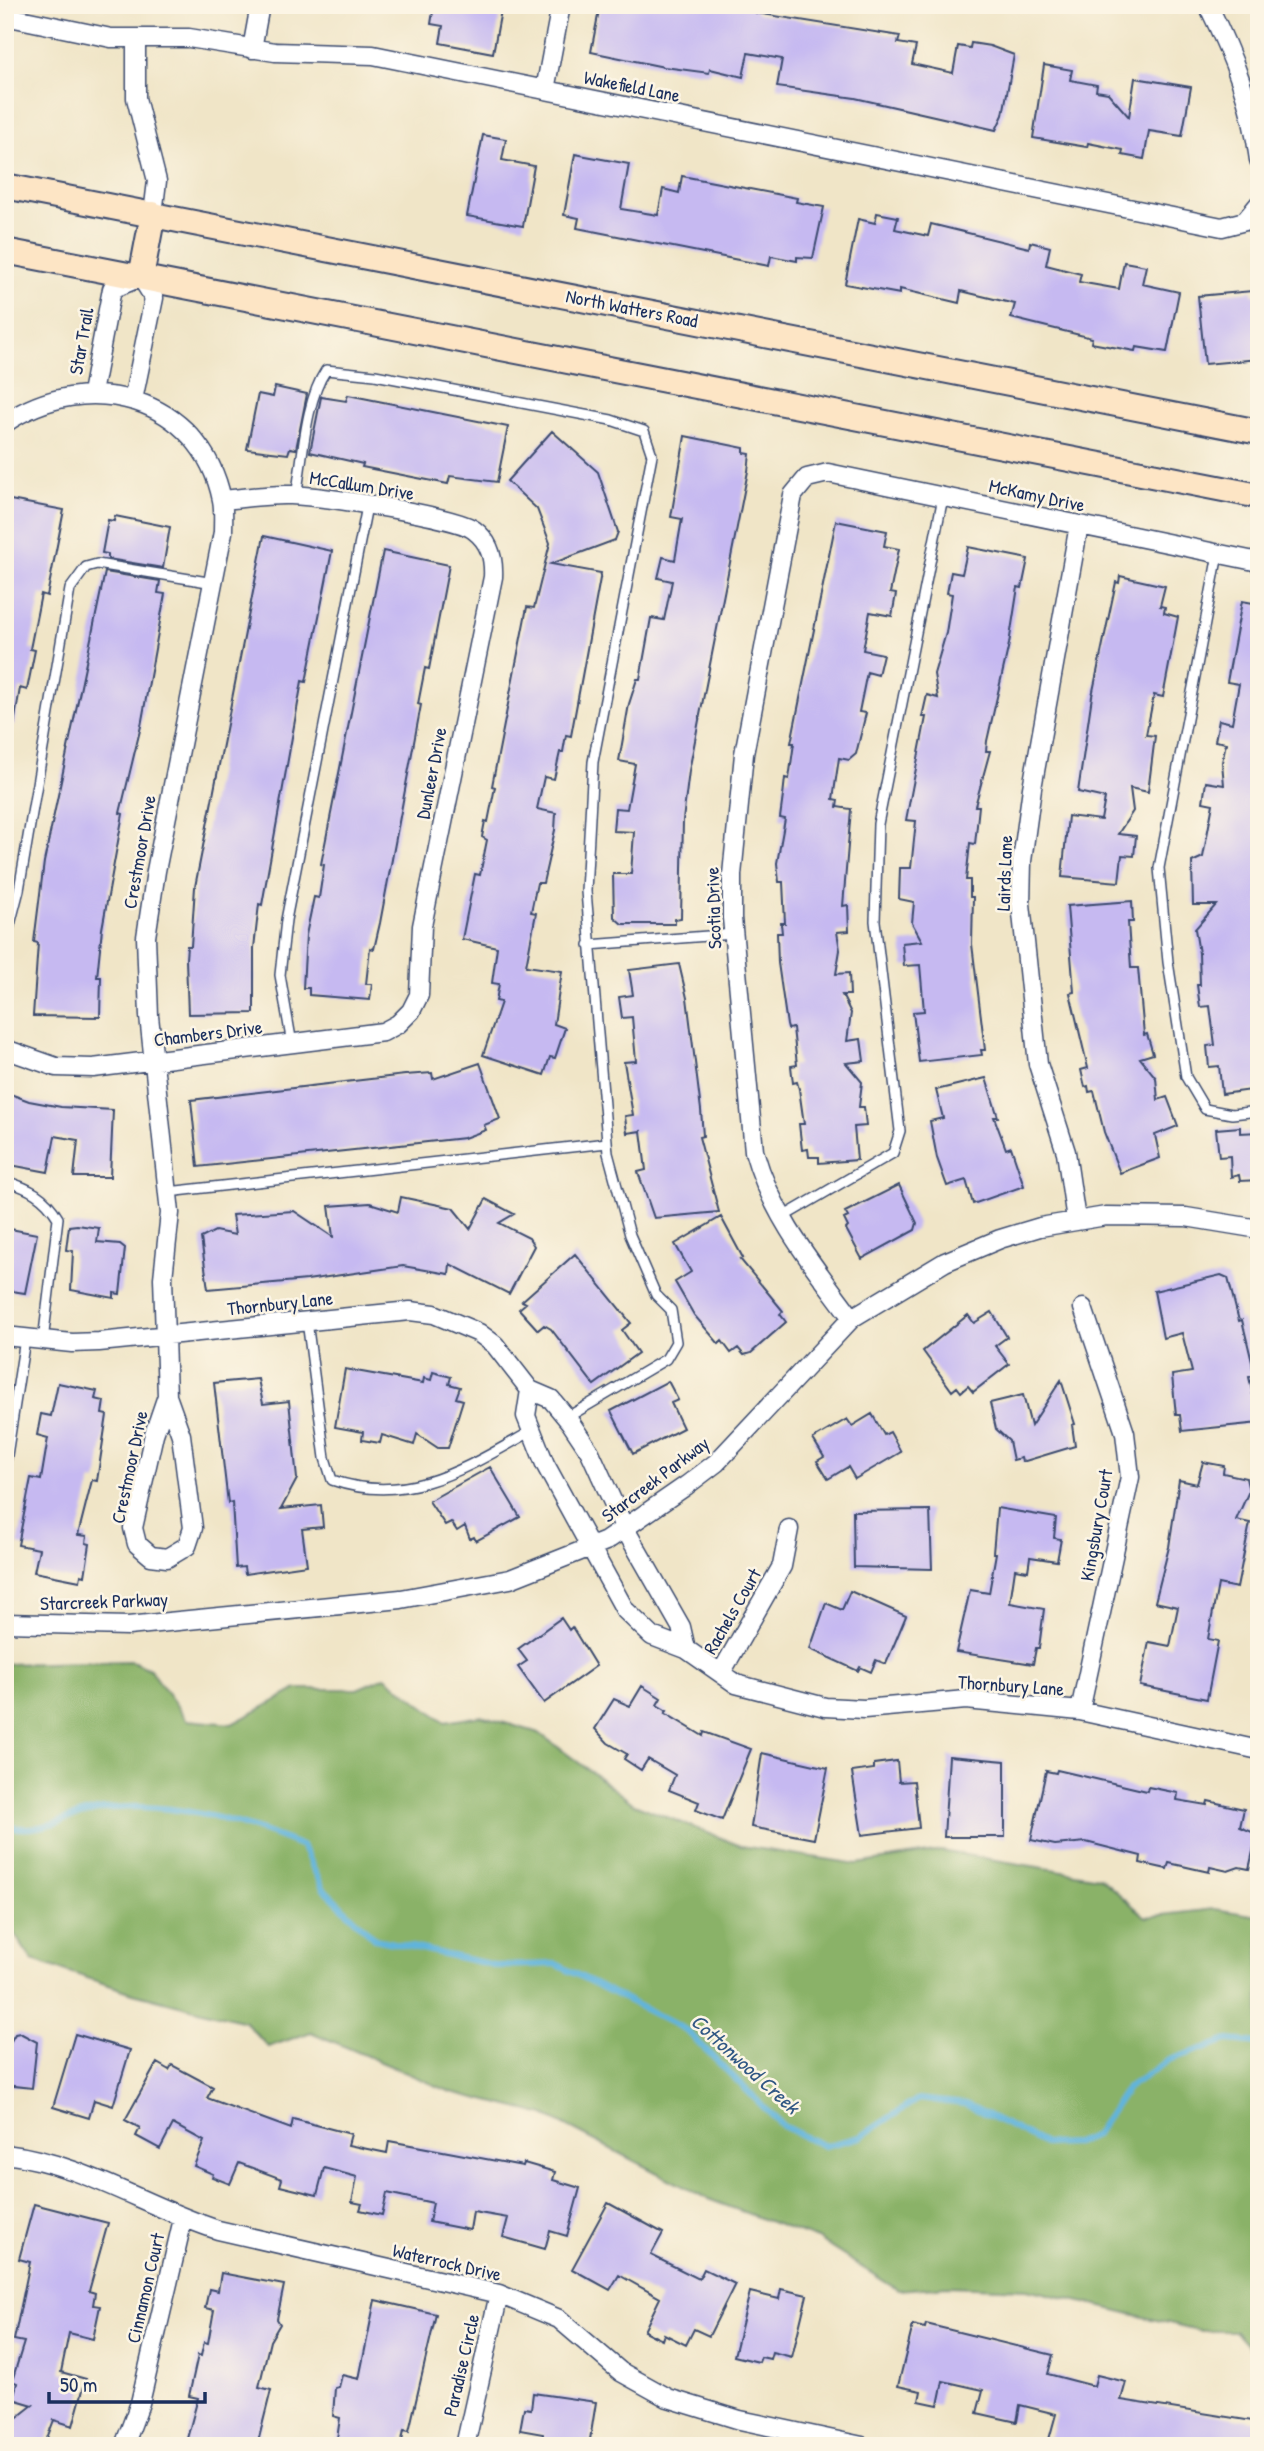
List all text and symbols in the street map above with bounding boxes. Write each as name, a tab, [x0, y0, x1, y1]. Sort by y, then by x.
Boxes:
street label: Wakefield Lane	[582, 64, 683, 108]
street label: North Watters Road	[564, 282, 701, 334]
street label: Star Trail	[62, 305, 100, 376]
street label: McCallum Drive	[308, 464, 417, 506]
street label: McKamy Drive	[987, 472, 1088, 518]
street label: Dunleer Drive	[409, 725, 453, 821]
street label: Crestmoor Drive	[116, 793, 162, 911]
street label: Lairds Lane	[990, 834, 1018, 911]
street label: Scotia Drive	[699, 866, 727, 949]
street label: Chambers Drive	[152, 1013, 264, 1053]
street label: Thornbury Lane	[226, 1284, 335, 1321]
street label: Crestmoor Drive	[104, 1408, 154, 1526]
street label: Starcreek Parkway	[596, 1430, 714, 1528]
street label: Kingsbury Court	[1073, 1467, 1119, 1583]
street label: Rachels Court	[697, 1563, 767, 1659]
street label: Starcreek Parkway	[40, 1586, 168, 1616]
street label: Thornbury Lane	[957, 1668, 1065, 1702]
water label: Cottonwood Creek	[685, 2007, 808, 2122]
street label: Cinnamon Court	[120, 2230, 170, 2346]
street label: Waterrock Drive	[390, 2237, 504, 2287]
street label: Paradise Circle	[437, 2311, 485, 2419]
scale bar	[49, 2360, 205, 2404]
text: 50 m	[60, 2370, 97, 2399]

